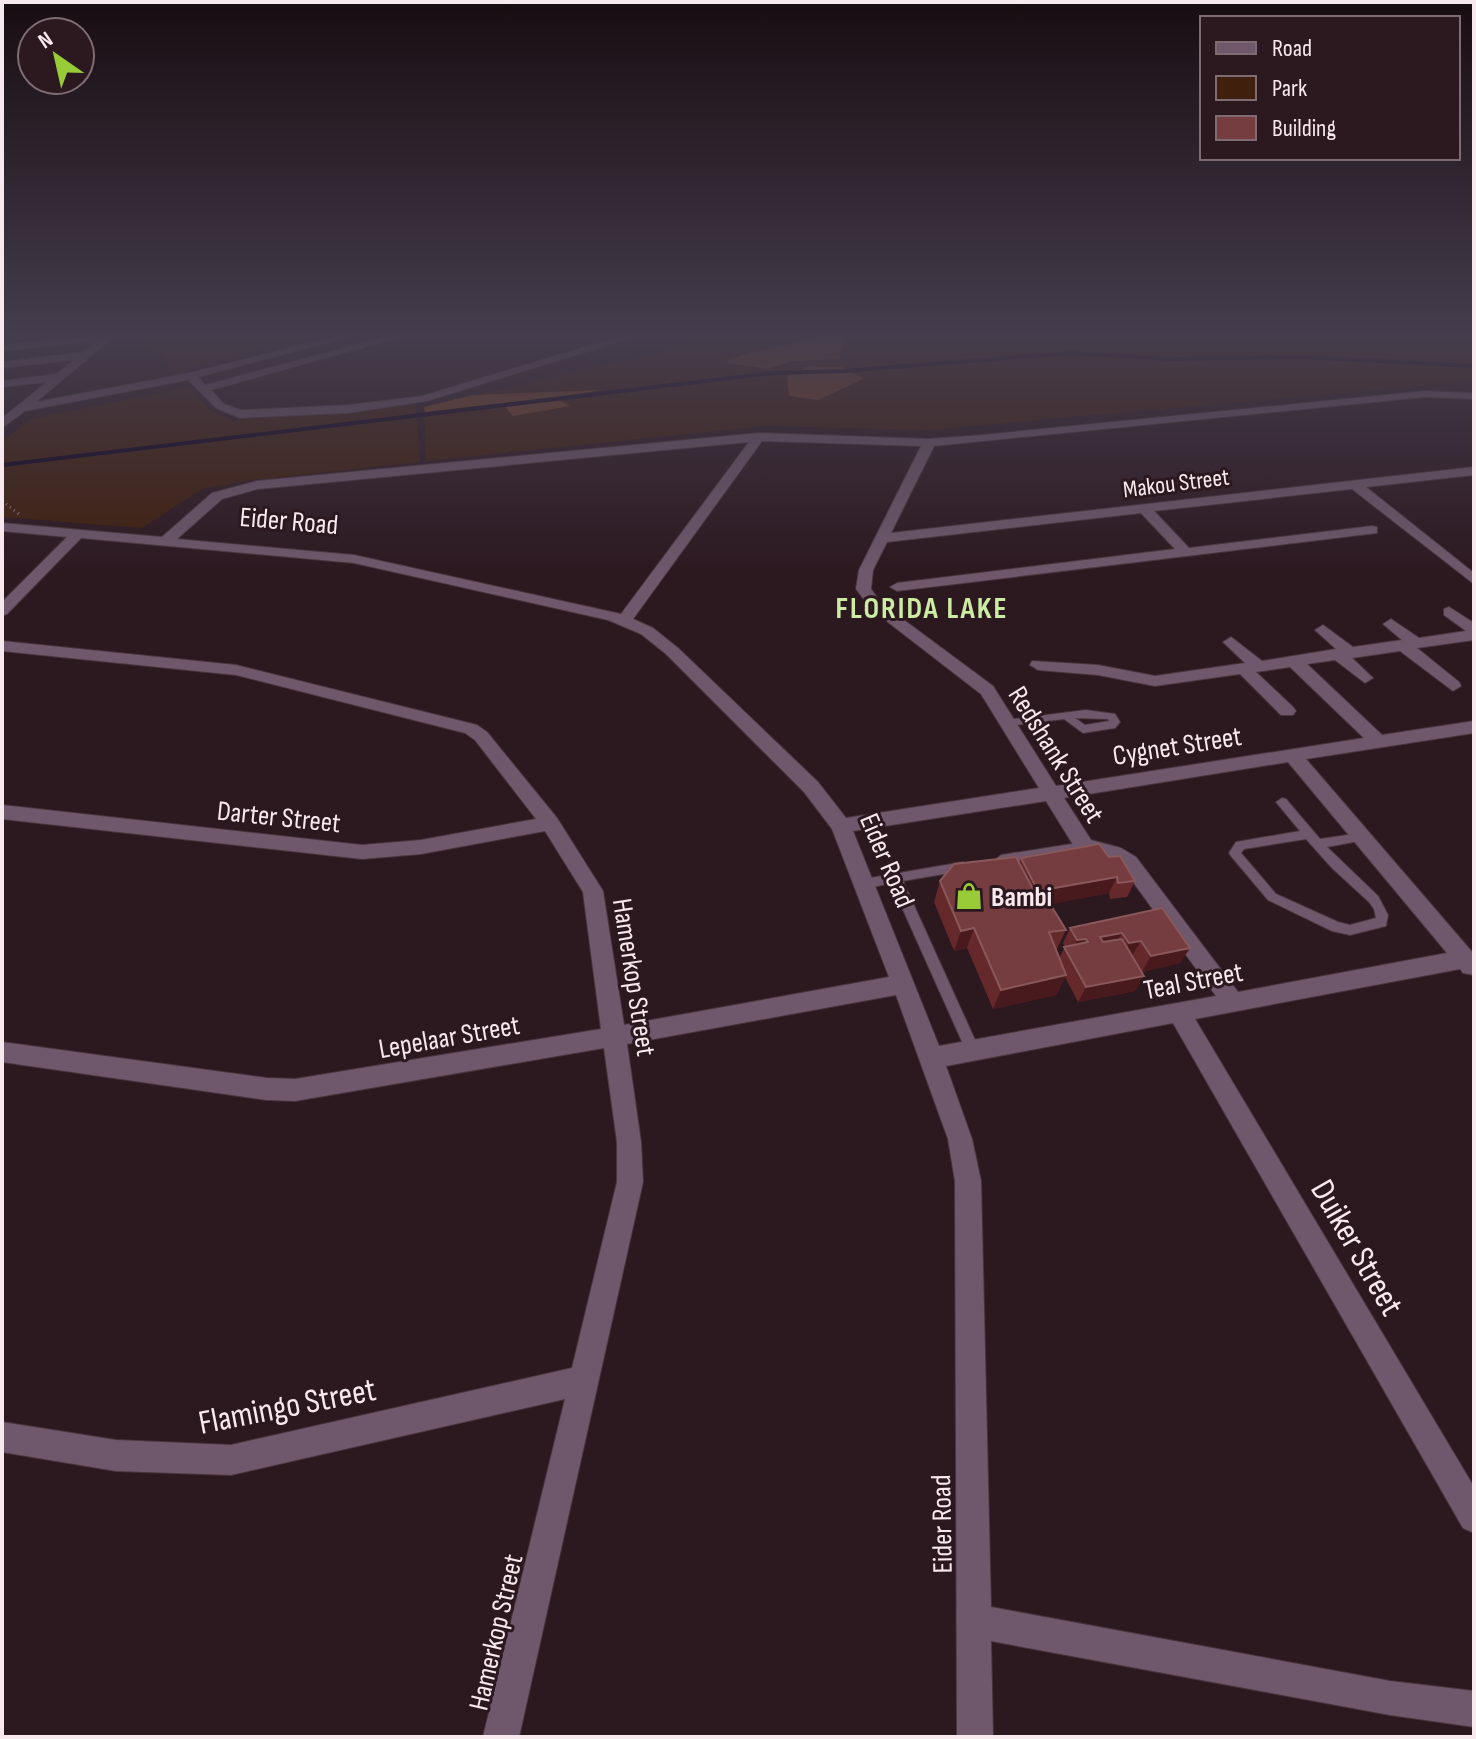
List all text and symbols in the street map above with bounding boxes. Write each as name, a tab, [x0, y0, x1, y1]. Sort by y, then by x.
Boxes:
north arrow	[16, 16, 96, 96]
legend	[1200, 16, 1460, 160]
text: N	[33, 26, 58, 55]
text: Road	[1272, 34, 1312, 63]
text: Park	[1272, 74, 1307, 103]
text: Building	[1272, 114, 1336, 143]
street label: Makou Street	[1121, 463, 1231, 504]
street label: Eider Road	[238, 501, 340, 542]
district label: FLORIDA LAKE	[835, 591, 1009, 627]
street label: Redshank Street	[1001, 681, 1111, 829]
street label: Cygnet Street	[1110, 720, 1244, 773]
street label: Darter Street	[216, 795, 342, 840]
street label: Eider Road	[852, 809, 921, 913]
shop icon: Bambi	[954, 881, 984, 911]
place label: Bambi	[991, 881, 1052, 914]
street label: Hamerkop Street	[605, 896, 662, 1058]
street label: Teal Street	[1141, 956, 1246, 1007]
street label: Lepelaar Street	[376, 1009, 522, 1066]
street label: Duiker Street	[1301, 1172, 1412, 1323]
street label: Flamingo Street	[195, 1369, 379, 1444]
street label: Eider Road	[925, 1474, 960, 1574]
street label: Hamerkop Street	[462, 1551, 530, 1714]

